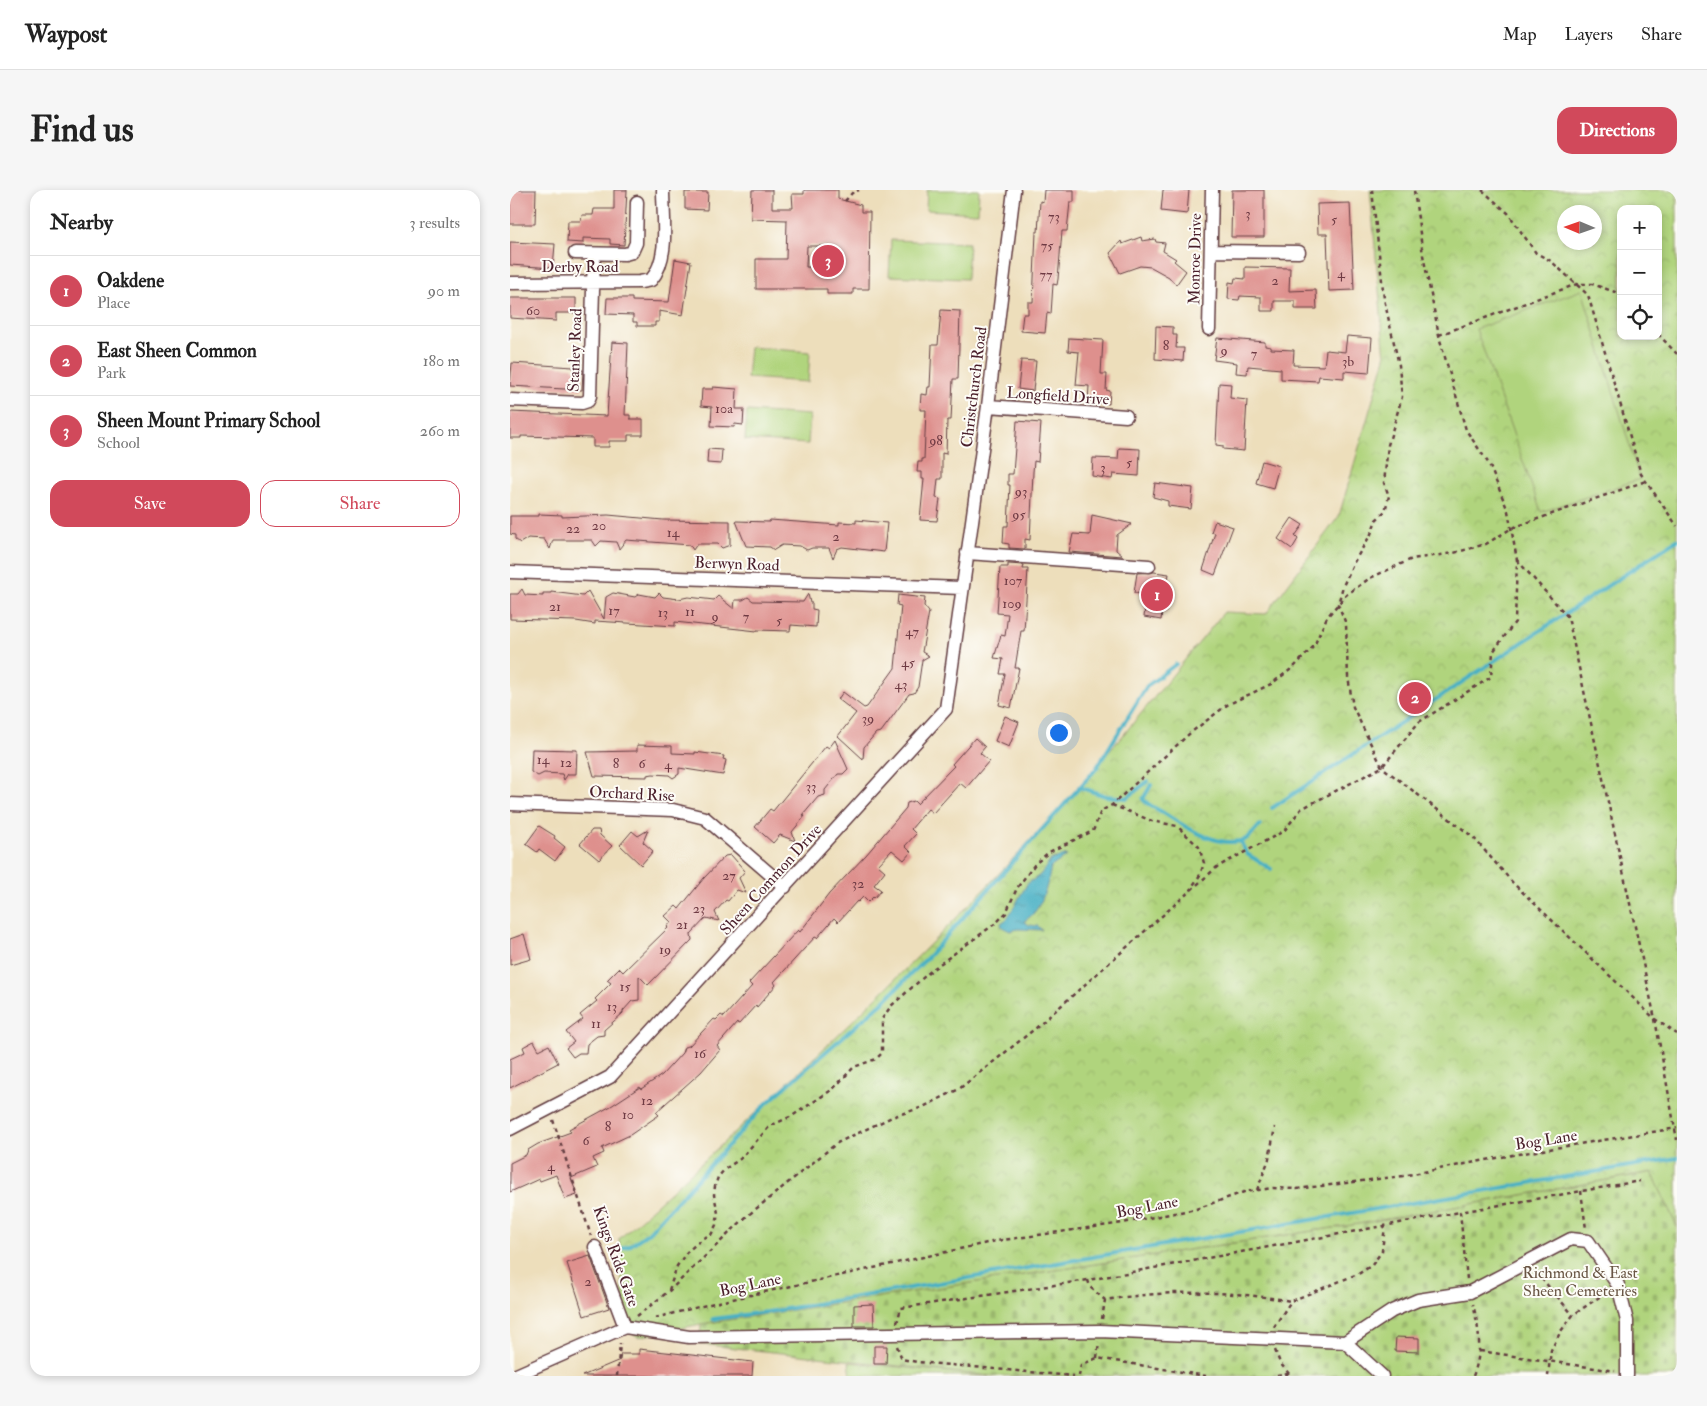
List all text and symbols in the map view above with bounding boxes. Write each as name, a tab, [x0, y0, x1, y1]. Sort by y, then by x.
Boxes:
text: Waypost	[25, 19, 107, 50]
text: Map	[1503, 23, 1537, 46]
text: Layers	[1565, 23, 1613, 46]
text: Share	[1641, 23, 1682, 46]
button: Directions	[1557, 107, 1677, 154]
text: Find us	[30, 108, 134, 152]
house number: 3	[1245, 205, 1251, 222]
north arrow	[1557, 205, 1602, 250]
map controls	[1617, 205, 1662, 340]
button: +	[1617, 205, 1662, 250]
house number: 73	[1048, 208, 1060, 225]
text: Nearby	[50, 209, 113, 236]
house number: 5	[1331, 211, 1338, 228]
text: 3 results	[409, 213, 460, 233]
street label: Monroe Drive	[1184, 213, 1206, 305]
house number: 75	[1041, 237, 1054, 254]
pin: 3	[812, 242, 844, 280]
button: −	[1617, 250, 1662, 295]
street label: Derby Road	[541, 257, 619, 277]
house number: 4	[1337, 265, 1346, 282]
house number: 77	[1040, 266, 1053, 283]
text: Oakdene	[97, 269, 164, 293]
house number: 2	[1271, 272, 1279, 289]
text: 1	[63, 281, 69, 301]
text: 90 m	[428, 281, 460, 301]
text: Place	[97, 293, 130, 313]
button: locate	[1617, 295, 1662, 340]
house number: 60	[526, 302, 540, 319]
street label: Stanley Road	[564, 308, 586, 392]
street label: Christchurch Road	[957, 325, 991, 449]
house number: 8	[1163, 337, 1170, 354]
text: East Sheen Common	[97, 339, 257, 363]
house number: 9	[1219, 342, 1228, 359]
house number: 7	[1251, 345, 1258, 362]
text: 2	[62, 351, 70, 371]
text: 180 m	[423, 351, 460, 371]
house number: 3b	[1342, 353, 1354, 370]
text: Park	[97, 363, 126, 383]
street label: Longfield Drive	[1006, 382, 1110, 410]
house number: 10a	[715, 400, 733, 417]
text: Sheen Mount Primary School	[97, 409, 320, 433]
text: 3	[63, 421, 69, 441]
text: 260 m	[420, 421, 460, 441]
house number: 98	[928, 432, 943, 449]
text: School	[97, 433, 140, 453]
house number: 5	[1126, 454, 1133, 471]
house number: 3	[1100, 459, 1106, 476]
button: Save	[50, 480, 250, 527]
button: Share	[260, 480, 460, 527]
house number: 93	[1014, 483, 1027, 500]
house number: 95	[1011, 506, 1027, 523]
house number: 20	[592, 517, 606, 534]
house number: 22	[566, 520, 580, 537]
house number: 14	[667, 524, 681, 541]
house number: 2	[832, 528, 840, 545]
street label: Berwyn Road	[694, 553, 780, 575]
house number: 107	[1004, 572, 1023, 589]
pin: 1	[1141, 576, 1173, 614]
house number: 109	[1002, 595, 1022, 612]
house number: 21	[549, 598, 561, 615]
house number: 17	[608, 602, 620, 619]
house number: 11	[685, 603, 695, 620]
house number: 13	[658, 604, 668, 621]
house number: 9	[710, 608, 719, 625]
house number: 7	[743, 608, 750, 625]
house number: 5	[776, 612, 783, 629]
house number: 47	[905, 623, 919, 640]
house number: 45	[901, 654, 916, 671]
house number: 43	[895, 676, 907, 693]
pin: 2	[1399, 679, 1431, 717]
house number: 39	[862, 710, 874, 727]
your location	[1046, 720, 1072, 746]
house number: 14	[537, 751, 551, 768]
house number: 12	[560, 754, 572, 771]
house number: 8	[613, 755, 620, 772]
house number: 6	[638, 755, 646, 772]
house number: 4	[664, 756, 673, 773]
house number: 33	[806, 778, 816, 795]
street label: Orchard Rise	[589, 782, 675, 806]
street label: Sheen Common Drive	[716, 820, 826, 939]
house number: 27	[722, 867, 736, 884]
house number: 32	[852, 875, 864, 892]
house number: 23	[693, 900, 705, 917]
house number: 21	[676, 916, 688, 933]
house number: 19	[659, 941, 671, 958]
house number: 15	[619, 978, 631, 995]
house number: 13	[607, 998, 617, 1015]
house number: 11	[591, 1015, 601, 1032]
house number: 16	[694, 1045, 707, 1062]
house number: 12	[641, 1092, 653, 1109]
house number: 10	[622, 1106, 634, 1123]
house number: 8	[605, 1118, 612, 1135]
street label: Bog Lane	[1514, 1125, 1579, 1155]
house number: 6	[582, 1132, 590, 1149]
house number: 4	[547, 1158, 556, 1175]
street label: Bog Lane	[1115, 1191, 1180, 1223]
street label: Kings Ride Gate	[589, 1203, 644, 1310]
park label: Richmond & East Sheen Cemeteries	[1522, 1263, 1638, 1301]
street label: Bog Lane	[718, 1269, 783, 1301]
house number: 2	[584, 1273, 592, 1290]

